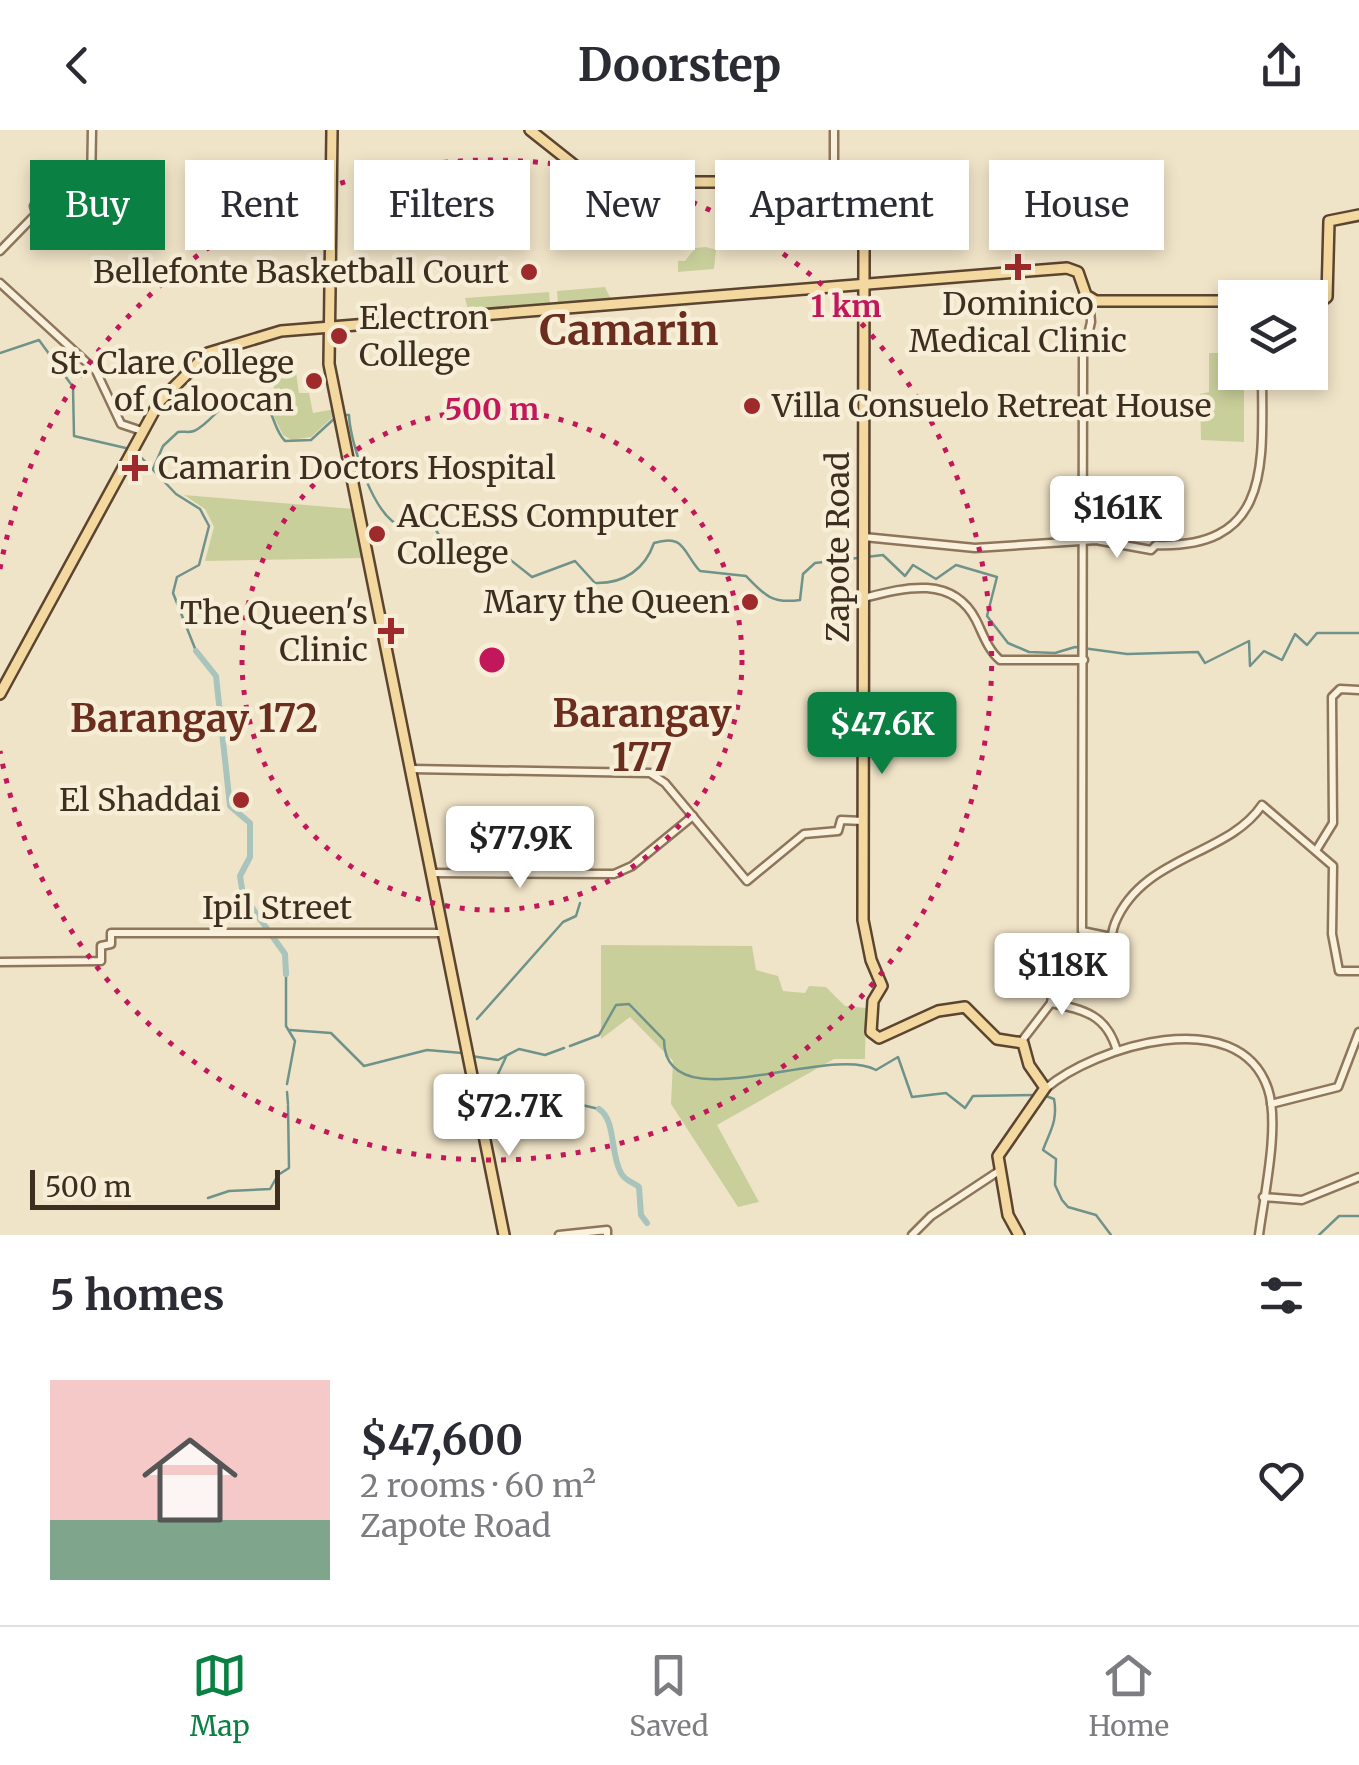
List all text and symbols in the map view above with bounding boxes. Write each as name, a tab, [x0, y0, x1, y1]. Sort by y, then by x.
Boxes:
text: Doorstep	[578, 37, 781, 93]
icon: back	[50, 38, 105, 93]
icon: share	[1254, 38, 1309, 93]
chip: Buy	[30, 160, 165, 250]
chip: Rent	[185, 160, 334, 250]
chip: Filters	[354, 160, 530, 250]
chip: New	[550, 160, 695, 250]
chip: Apartment	[715, 160, 969, 250]
chip: House	[989, 160, 1164, 250]
place label: Bellefonte Basketball Court	[93, 252, 510, 292]
marker: Dominico Medical Clinic	[1005, 254, 1031, 280]
marker: Bellefonte Basketball Court	[518, 261, 540, 283]
map controls	[1218, 280, 1328, 390]
button: layers	[1218, 280, 1328, 390]
place label: Dominico Medical Clinic	[909, 284, 1127, 361]
text: 1 km	[811, 287, 881, 325]
place label: Electron College	[359, 298, 489, 375]
district label: Camarin	[539, 304, 719, 356]
marker: Electron College	[328, 325, 350, 347]
place label: St. Clare College of Caloocan	[50, 343, 294, 420]
marker: St. Clare College of Caloocan	[303, 370, 325, 392]
place label: Villa Consuelo Retreat House	[771, 386, 1212, 426]
text: 500 m	[445, 390, 539, 428]
marker: Villa Consuelo Retreat House	[741, 395, 763, 417]
place label: Camarin Doctors Hospital	[158, 448, 556, 488]
street label: Zapote Road	[818, 451, 858, 643]
marker: Camarin Doctors Hospital	[122, 455, 148, 481]
pin: $161K	[1047, 476, 1187, 561]
text: $161K	[1072, 488, 1162, 528]
place label: ACCESS Computer College	[396, 496, 679, 573]
marker: ACCESS Computer College	[366, 523, 388, 545]
place label: Mary the Queen	[484, 582, 730, 622]
marker: Mary the Queen	[739, 591, 761, 613]
place label: The Queen's Clinic	[180, 593, 368, 670]
marker: The Queen's Clinic	[378, 618, 404, 644]
centre of rings	[474, 642, 510, 678]
district label: Barangay 177	[552, 690, 732, 781]
pin: $47.6K	[801, 692, 963, 777]
district label: Barangay 172	[70, 695, 318, 742]
text: $47.6K	[829, 704, 935, 744]
place label: El Shaddai	[59, 780, 221, 820]
marker: El Shaddai	[230, 789, 252, 811]
pin: $77.9K	[439, 806, 601, 891]
text: $77.9K	[468, 818, 572, 858]
street label: Ipil Street	[202, 888, 352, 928]
pin: $118K	[992, 933, 1132, 1018]
text: $118K	[1017, 945, 1107, 985]
pin: $72.7K	[428, 1074, 590, 1159]
text: $72.7K	[455, 1086, 563, 1126]
scale bar	[30, 1165, 280, 1210]
text: 500 m	[45, 1169, 132, 1205]
icon: filters	[1254, 1268, 1309, 1323]
text: 5 homes	[50, 1269, 224, 1321]
text: $47,600	[360, 1414, 523, 1466]
icon: home	[130, 1420, 250, 1540]
icon: heart	[1254, 1453, 1309, 1508]
text: 2 rooms · 60 m²	[360, 1466, 596, 1506]
text: Zapote Road	[360, 1506, 551, 1546]
tab: Map	[190, 1648, 250, 1744]
tab: Saved	[629, 1648, 709, 1744]
tab: Home	[1088, 1648, 1169, 1744]

